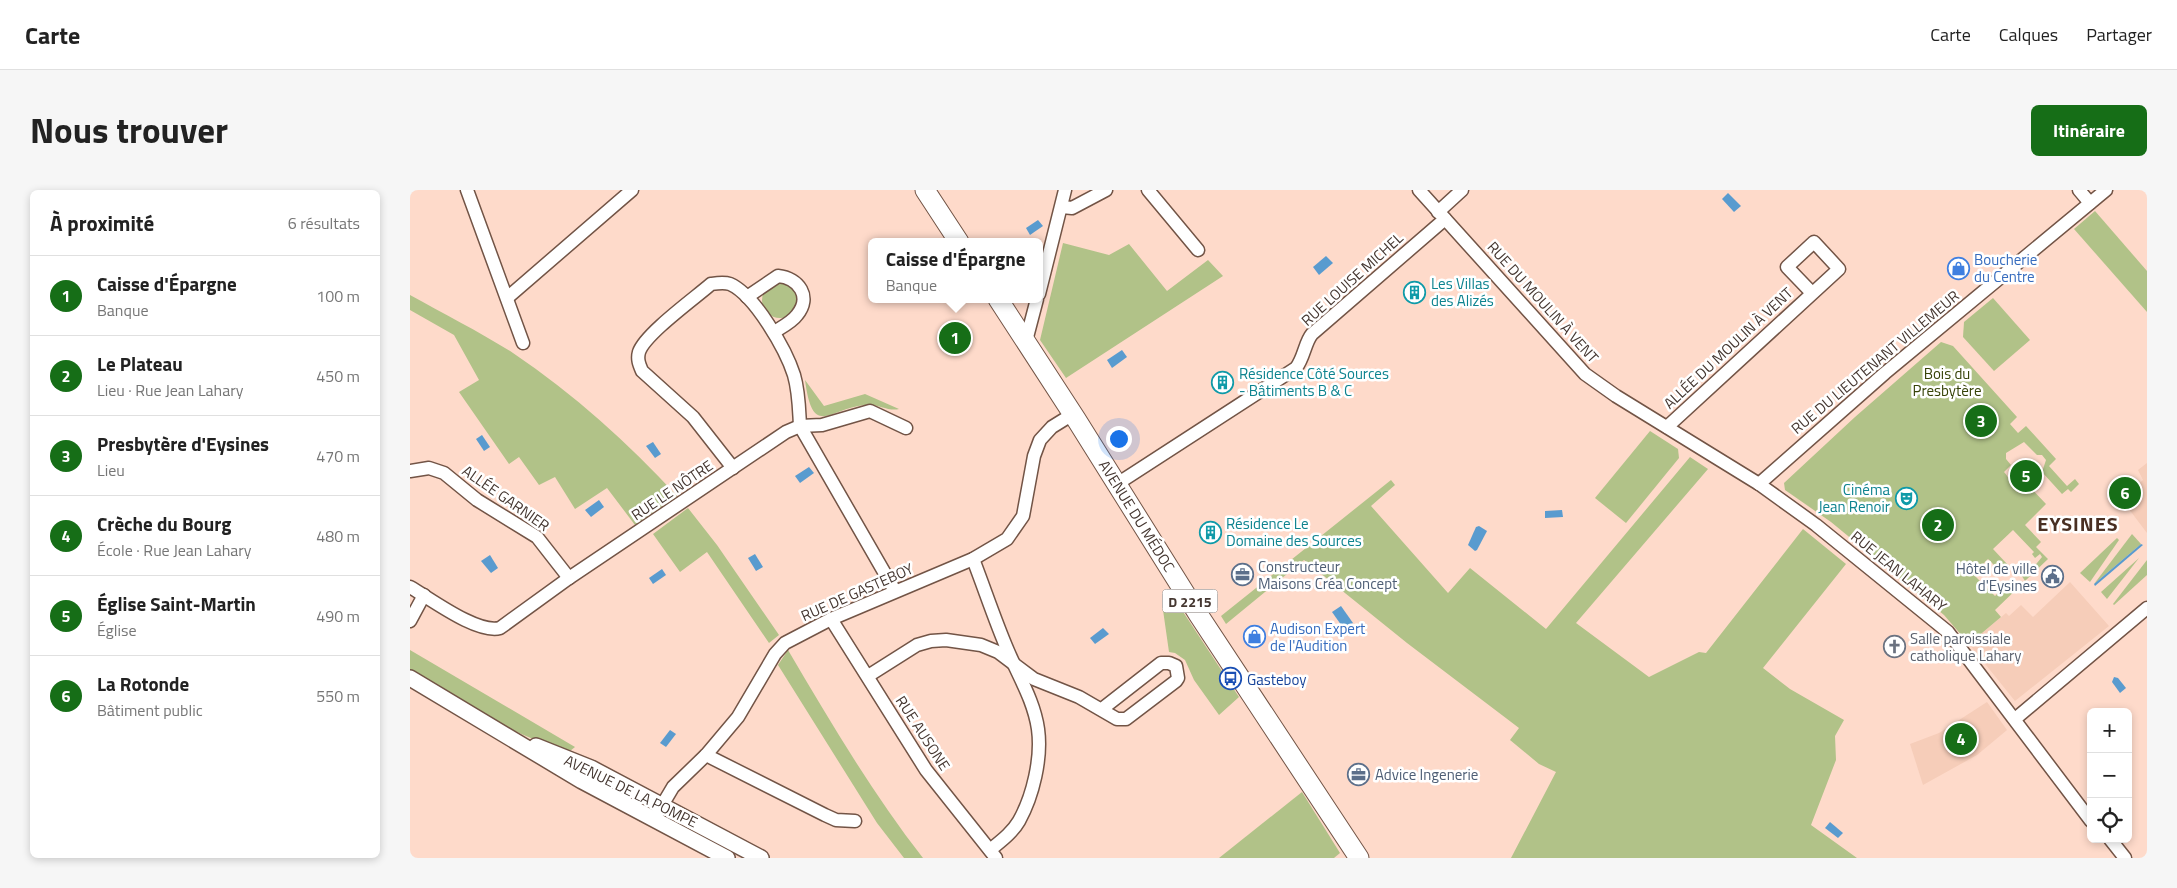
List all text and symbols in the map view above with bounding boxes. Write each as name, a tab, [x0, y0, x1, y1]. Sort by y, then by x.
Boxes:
text: Carte	[25, 17, 80, 53]
text: Carte	[1930, 21, 1971, 48]
text: Calques	[1999, 21, 2058, 48]
text: Partager	[2086, 21, 2152, 48]
text: Nous trouver	[30, 103, 228, 157]
button: Itinéraire	[2031, 105, 2147, 156]
text: À proximité	[50, 207, 154, 239]
text: 6 résultats	[288, 211, 360, 235]
street label: RUE LOUISE MICHEL	[1296, 227, 1408, 331]
street label: RUE DU MOULIN À VENT	[1482, 236, 1604, 368]
popup	[868, 238, 1043, 303]
text: Caisse d'Épargne	[886, 244, 1025, 273]
place label: Boucherie du Centre	[1974, 248, 2037, 288]
shop icon: Boucherie du Centre	[1946, 256, 1970, 280]
text: Caisse d'Épargne	[97, 269, 237, 298]
place label: Les Villas des Alizés	[1431, 272, 1494, 312]
text: Banque	[886, 273, 937, 297]
building icon: Les Villas des Alizés	[1403, 280, 1427, 304]
street label: ALLÉE DU MOULIN À VENT	[1658, 282, 1798, 414]
text: 1	[62, 284, 70, 308]
text: 100 m	[316, 284, 360, 308]
street label: RUE DU LIEUTENANT VILLEMEUR	[1786, 285, 1964, 439]
text: Banque	[97, 298, 148, 322]
pin: 1	[939, 319, 971, 357]
text: Le Plateau	[97, 349, 183, 378]
place label: Résidence Côté Sources - Bâtiments B & C	[1239, 362, 1389, 402]
park label: Bois du Presbytère	[1913, 362, 1981, 402]
text: 2	[62, 364, 70, 388]
text: 450 m	[316, 364, 360, 388]
building icon: Résidence Côté Sources - Bâtiments B & C	[1211, 370, 1235, 394]
text: Lieu · Rue Jean Lahary	[97, 378, 243, 402]
pin: 3	[1965, 402, 1997, 440]
your location	[1106, 426, 1132, 452]
text: Presbytère d'Eysines	[97, 429, 269, 458]
text: 3	[62, 444, 70, 468]
text: 470 m	[316, 444, 360, 468]
street label: RUE LE NÔTRE	[626, 454, 718, 526]
street label: AVENUE DU MÉDOC	[1093, 456, 1181, 576]
pin: 5	[2010, 457, 2042, 495]
text: Lieu	[97, 458, 125, 482]
street label: ALLÉE GARNIER	[458, 459, 554, 537]
pin: 6	[2109, 474, 2141, 512]
place label: Cinéma Jean Renoir	[1818, 478, 1890, 518]
theatre icon: Cinéma Jean Renoir	[1894, 486, 1918, 510]
pin: 2	[1922, 506, 1954, 544]
district label: EYSINES	[2037, 508, 2119, 539]
text: Crèche du Bourg	[97, 509, 231, 538]
place label: Résidence Le Domaine des Sources	[1226, 512, 1362, 552]
building icon: Résidence Le Domaine des Sources	[1198, 520, 1222, 544]
text: 4	[62, 524, 70, 548]
text: 480 m	[316, 524, 360, 548]
street label: RUE JEAN LAHARY	[1846, 525, 1952, 617]
text: École · Rue Jean Lahary	[97, 538, 252, 562]
place label: Constructeur Maisons Créa Concept	[1258, 555, 1398, 595]
street label: RUE DE GASTEBOY	[797, 557, 917, 627]
place label: Hôtel de ville d'Eysines	[1956, 557, 2037, 597]
office icon: Constructeur Maisons Créa Concept	[1230, 563, 1254, 587]
public building icon: Hôtel de ville d'Eysines	[2041, 565, 2065, 589]
text: Église Saint-Martin	[97, 589, 256, 618]
road number: D 2215	[1162, 590, 1218, 612]
text: 5	[62, 604, 70, 628]
text: 490 m	[316, 604, 360, 628]
place label: Audison Expert de l'Audition	[1270, 617, 1366, 657]
text: Église	[97, 618, 137, 642]
shop icon: Audison Expert de l'Audition	[1242, 625, 1266, 649]
place label: Salle paroissiale catholique Lahary	[1910, 627, 2021, 667]
church icon: Salle paroissiale catholique Lahary	[1882, 635, 1906, 659]
bus stop icon: Gasteboy	[1219, 667, 1243, 691]
place label: Gasteboy	[1247, 668, 1306, 691]
text: La Rotonde	[97, 669, 189, 698]
text: 6	[62, 684, 70, 708]
text: 550 m	[316, 684, 360, 708]
street label: RUE AUSONE	[890, 691, 956, 775]
text: Bâtiment public	[97, 698, 203, 722]
map controls	[2087, 708, 2132, 843]
button: +	[2087, 708, 2132, 753]
pin: 4	[1945, 720, 1977, 758]
street label: AVENUE DE LA POMPE	[560, 749, 702, 833]
button: −	[2087, 753, 2132, 798]
office icon: Advice Ingenerie	[1347, 762, 1371, 786]
place label: Advice Ingenerie	[1375, 763, 1478, 786]
button: locate	[2087, 798, 2132, 843]

